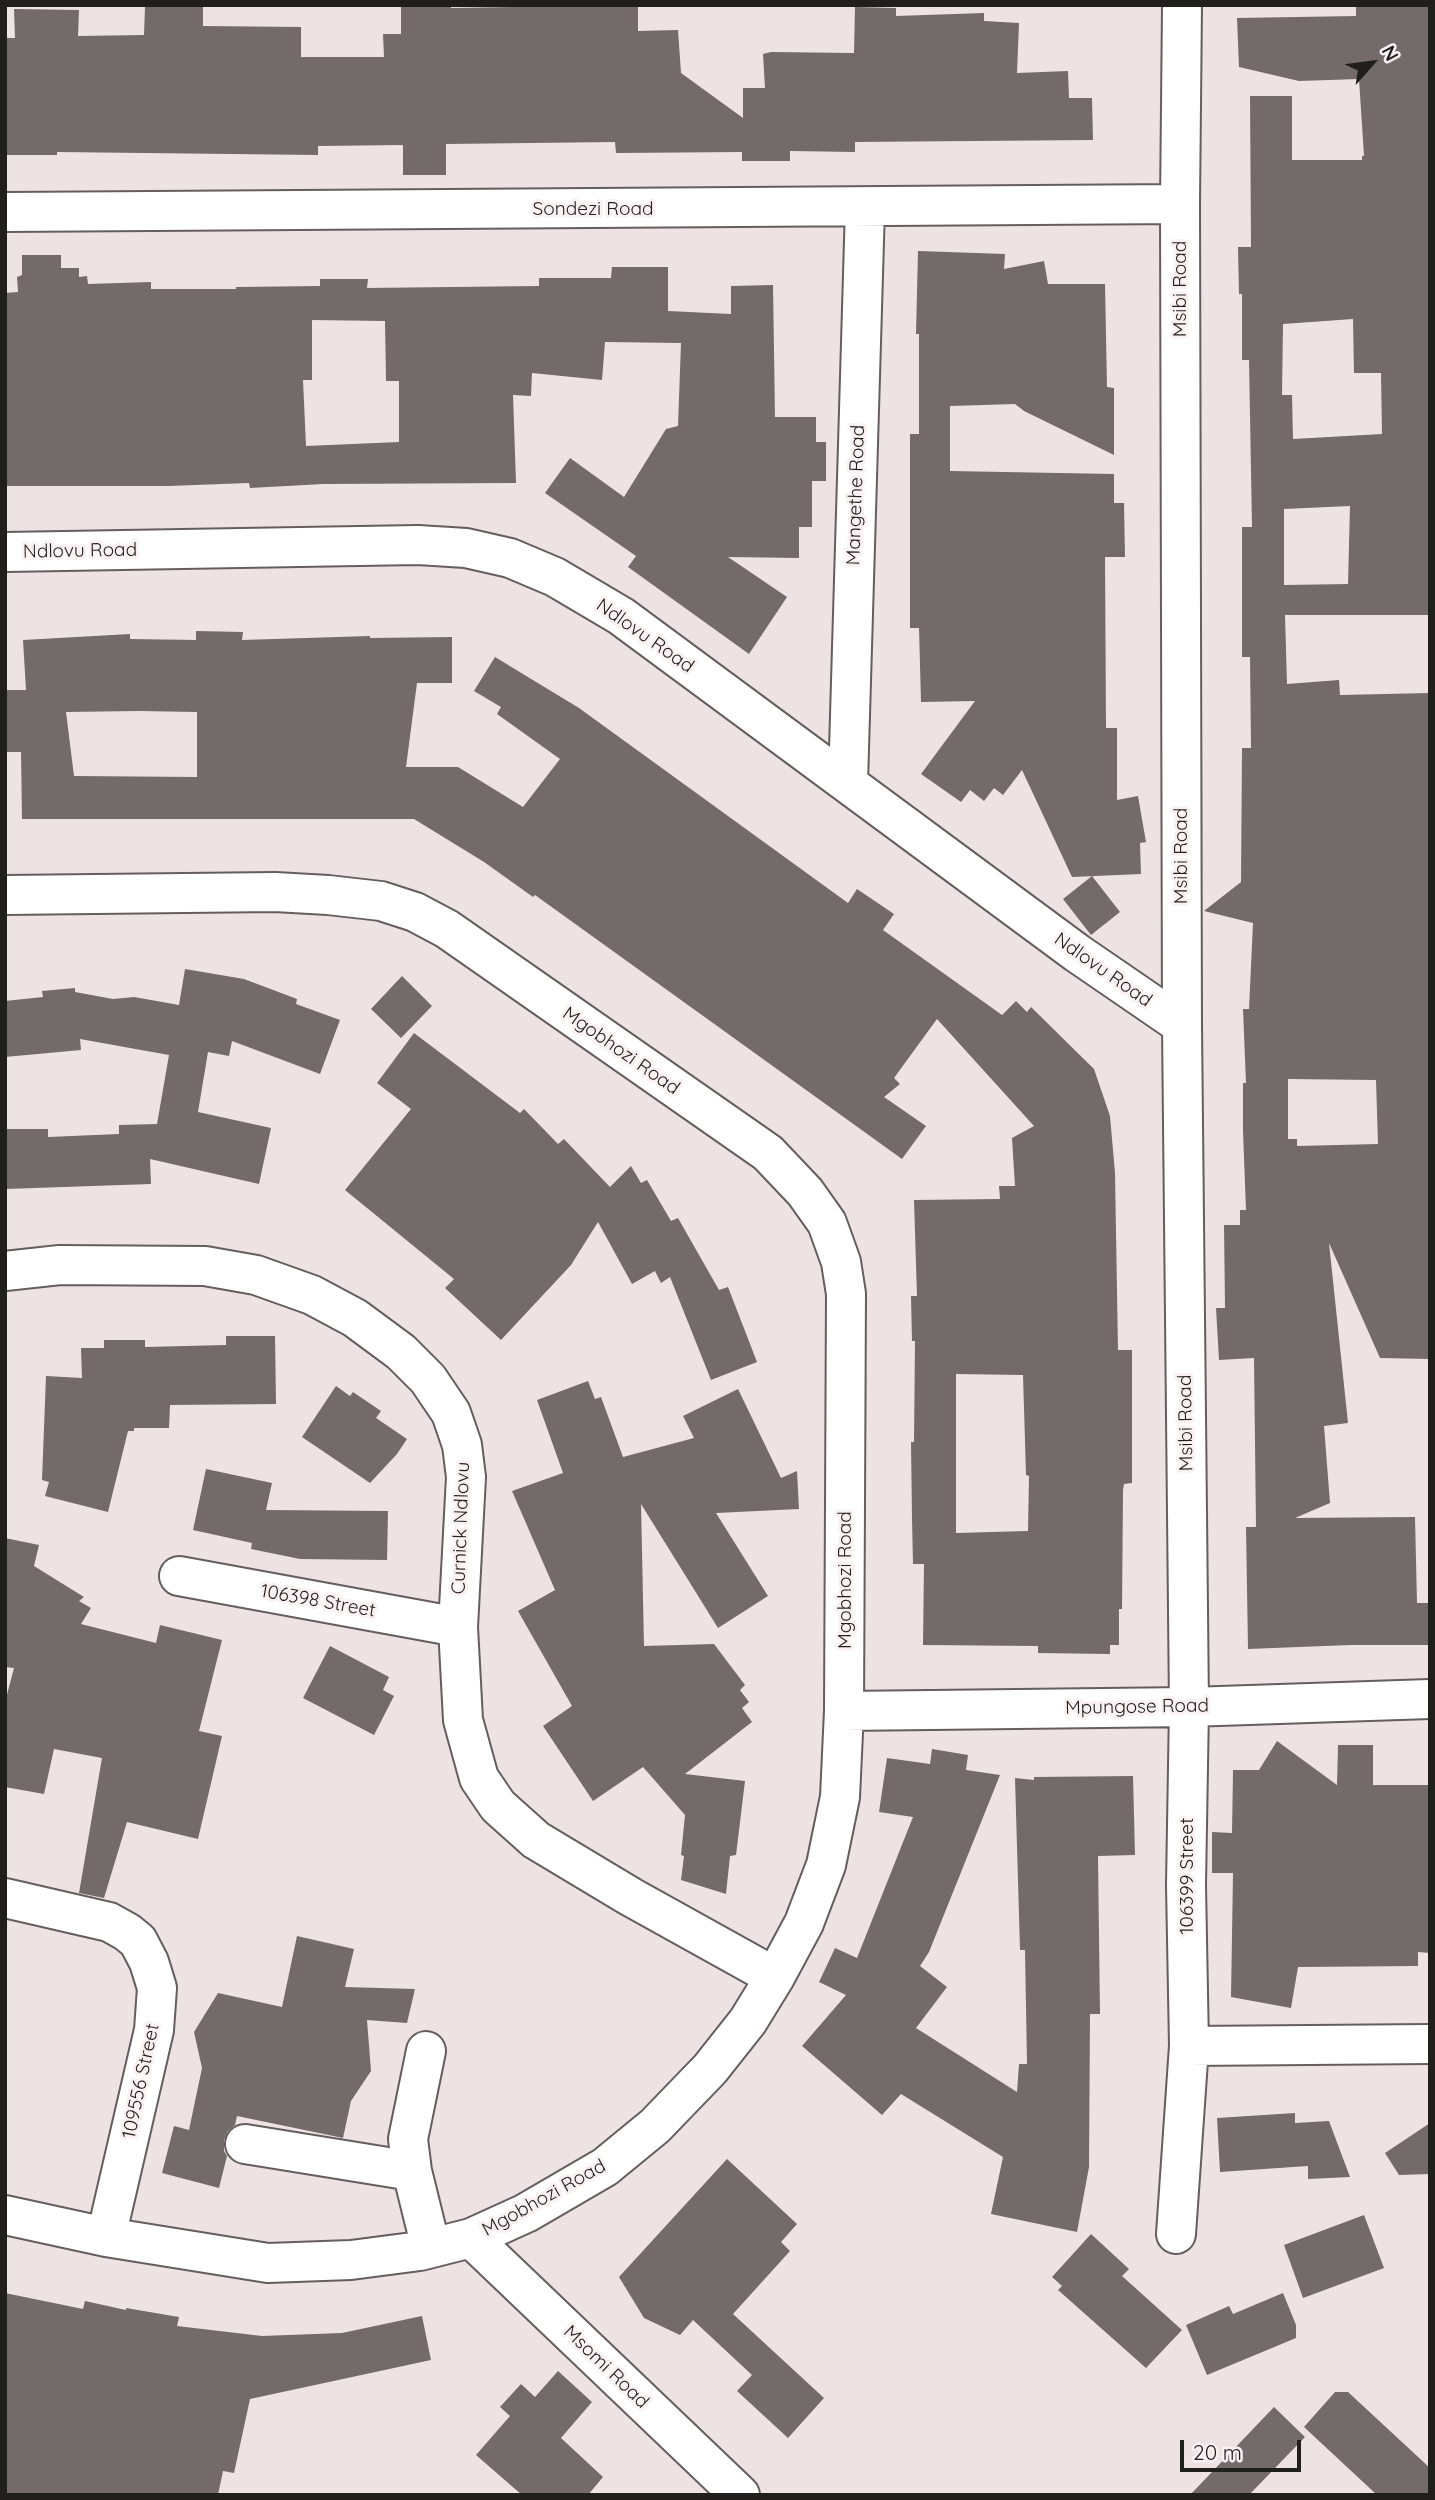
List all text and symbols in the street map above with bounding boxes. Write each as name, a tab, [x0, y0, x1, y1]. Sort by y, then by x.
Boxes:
north arrow	[1337, 28, 1407, 98]
text: N	[1377, 41, 1404, 65]
street label: Sondezi Road	[533, 198, 653, 220]
street label: Msibi Road	[1169, 241, 1191, 337]
street label: Mangethe Road	[842, 424, 870, 566]
street label: Ndlovu Road	[23, 539, 137, 563]
street label: Ndlovu Road	[592, 594, 698, 678]
street label: Msibi Road	[1170, 808, 1192, 904]
street label: Ndlovu Road	[1050, 928, 1156, 1012]
street label: Mgobhozi Road	[558, 1002, 684, 1100]
street label: Msibi Road	[1174, 1375, 1198, 1471]
street label: Curnick Ndlovu	[447, 1461, 475, 1595]
street label: Mgobhozi Road	[834, 1511, 856, 1649]
street label: 106398 Street	[259, 1580, 377, 1622]
street label: Mpungose Road	[1065, 1694, 1209, 1720]
street label: 106399 Street	[1176, 1818, 1198, 1934]
street label: 109556 Street	[118, 2021, 164, 2141]
street label: Mgobhozi Road	[478, 2155, 610, 2241]
street label: Msomi Road	[559, 2321, 653, 2413]
scale bar	[1183, 2426, 1304, 2470]
text: 20 m	[1193, 2439, 1242, 2465]

